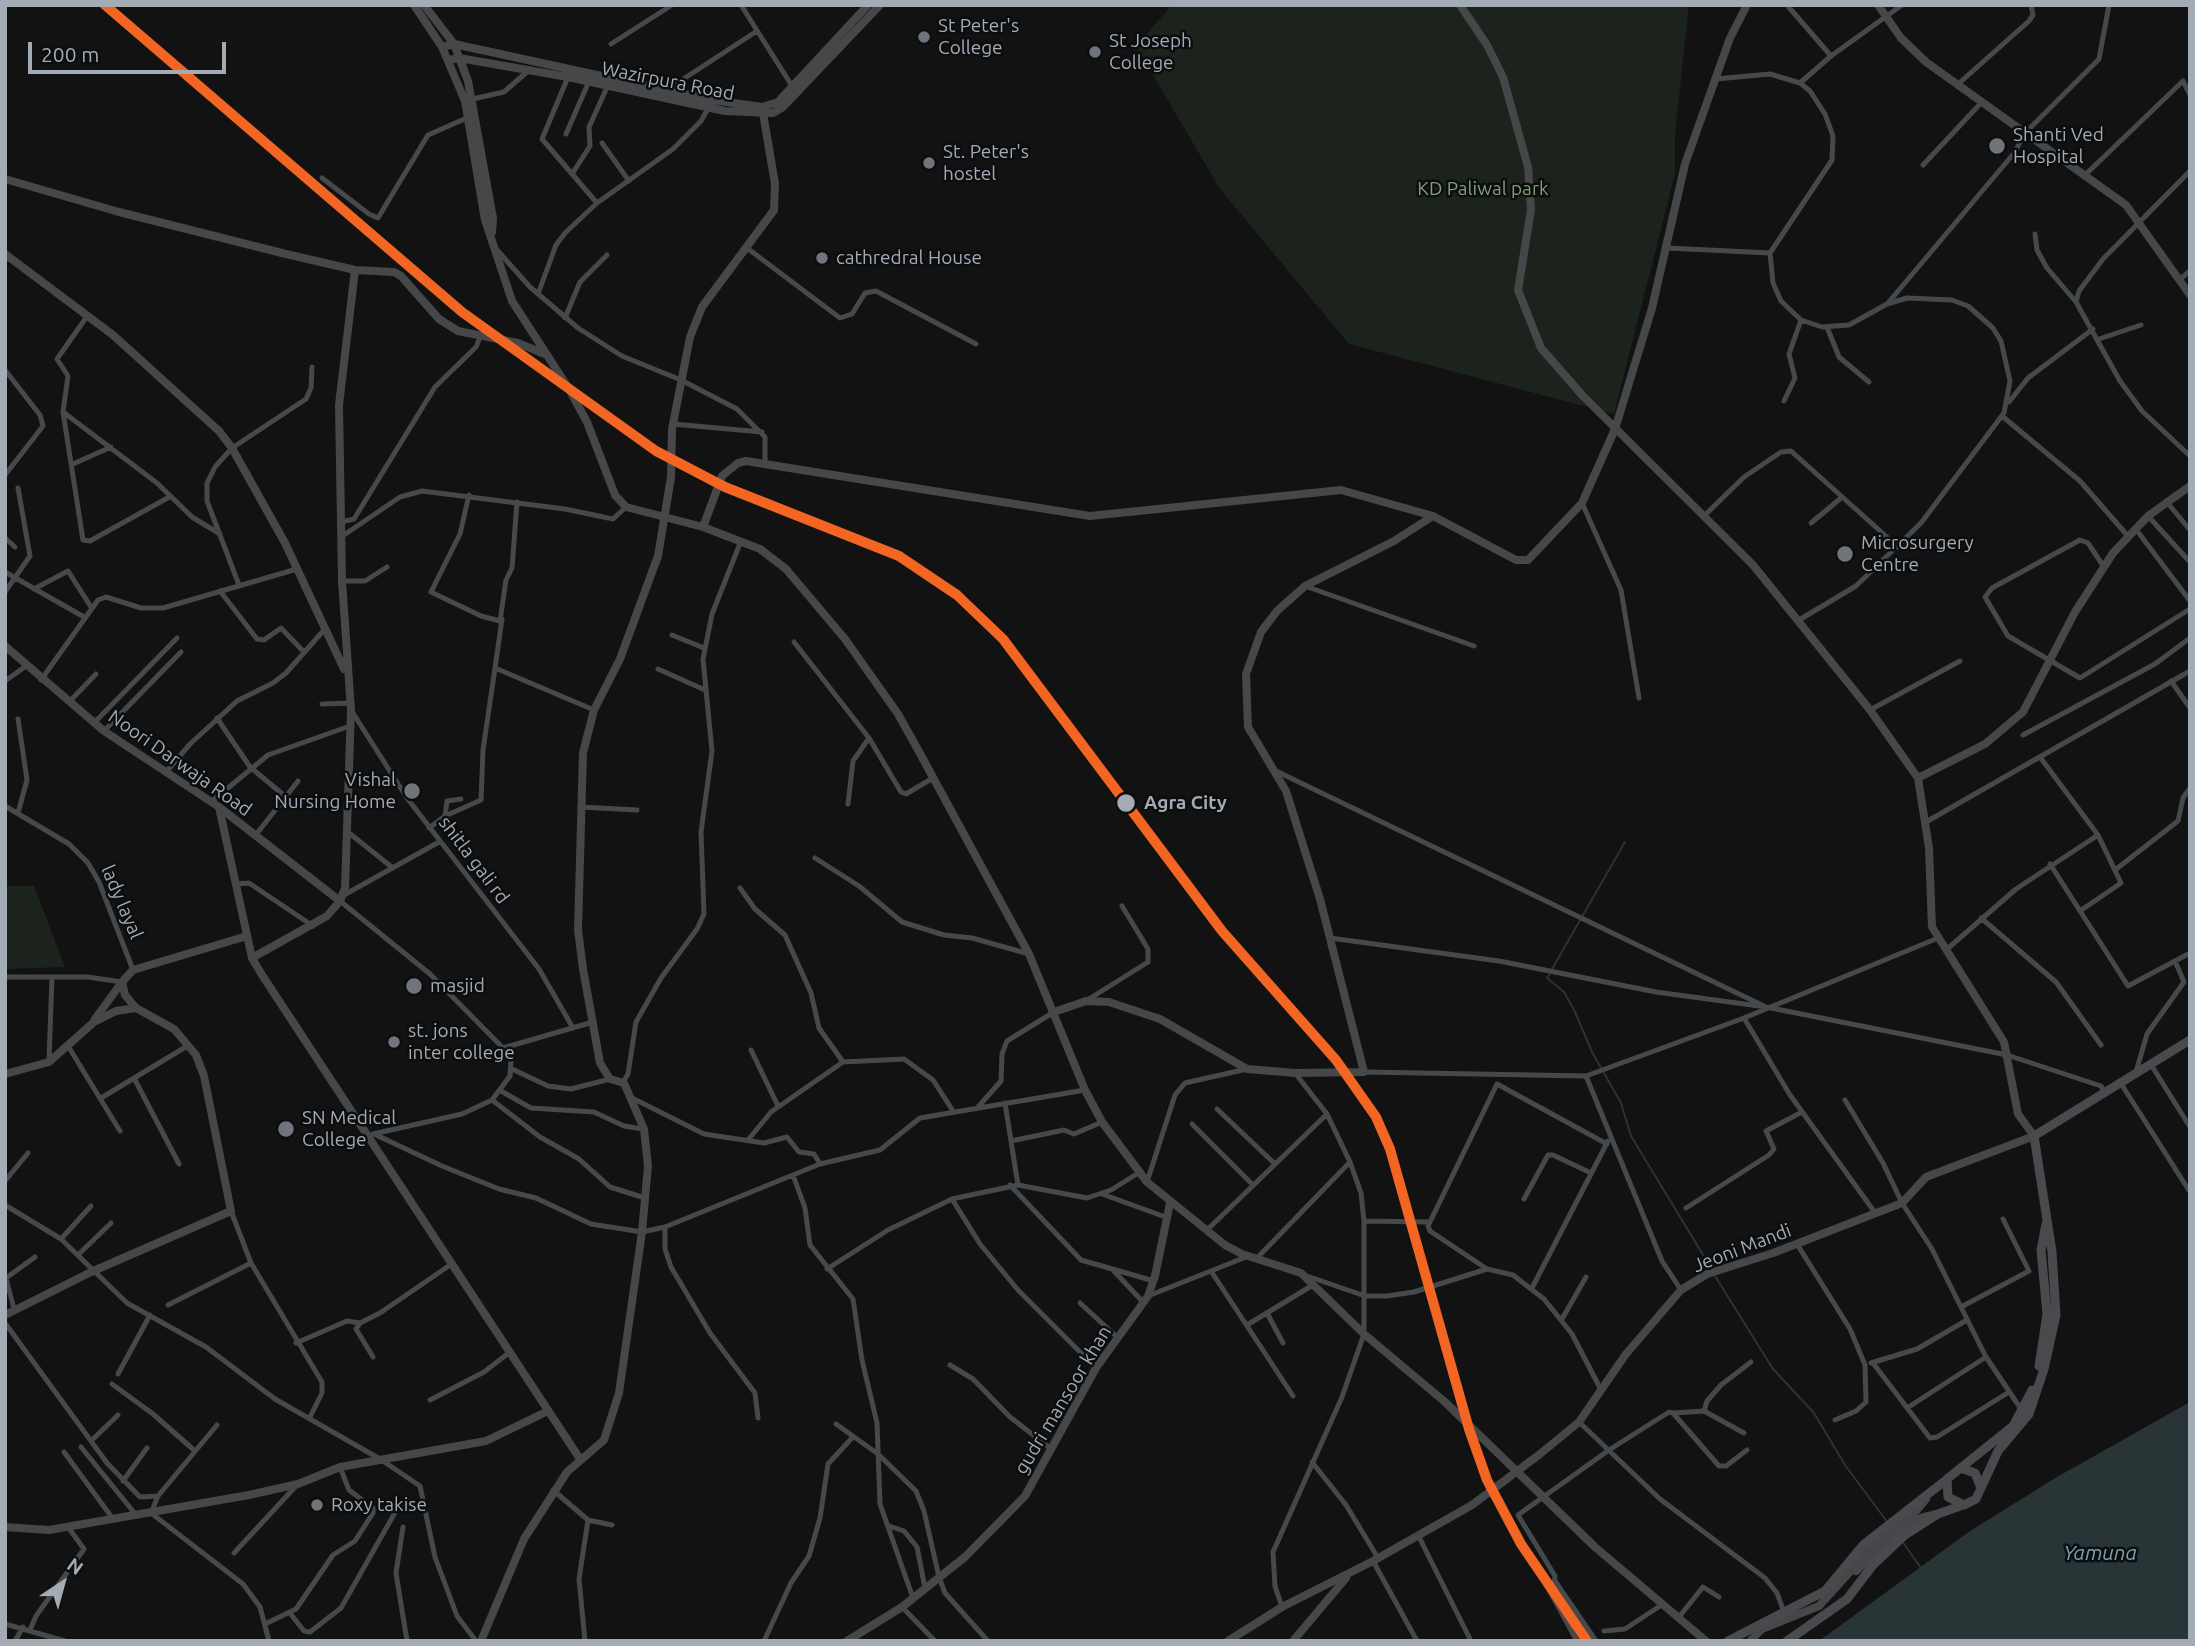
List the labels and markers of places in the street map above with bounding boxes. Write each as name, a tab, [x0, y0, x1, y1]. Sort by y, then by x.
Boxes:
place label: St Peter's College	[938, 15, 1019, 59]
marker: St Peter's College	[916, 29, 932, 45]
place label: St Joseph College	[1109, 30, 1192, 74]
marker: St Joseph College	[1087, 44, 1103, 60]
place label: Shanti Ved Hospital	[2013, 124, 2104, 168]
marker: Shanti Ved Hospital	[1987, 136, 2007, 156]
place label: St. Peter's hostel	[943, 141, 1029, 185]
marker: St. Peter's hostel	[921, 155, 937, 171]
place label: cathredral House	[836, 247, 982, 269]
marker: cathredral House	[814, 250, 830, 266]
place label: Microsurgery Centre	[1861, 532, 1974, 576]
marker: Microsurgery Centre	[1835, 544, 1855, 564]
place label: Vishal Nursing Home	[274, 769, 396, 813]
marker: Vishal Nursing Home	[402, 781, 422, 801]
marker: Agra City	[1115, 792, 1137, 814]
place label: Agra City	[1144, 792, 1227, 814]
place label: masjid	[430, 975, 485, 997]
marker: masjid	[404, 976, 424, 996]
place label: st. jons inter college	[408, 1020, 515, 1064]
marker: st. jons inter college	[386, 1034, 402, 1050]
place label: SN Medical College	[302, 1107, 396, 1151]
marker: SN Medical College	[276, 1119, 296, 1139]
place label: Roxy takise	[331, 1494, 427, 1516]
marker: Roxy takise	[309, 1497, 325, 1513]

